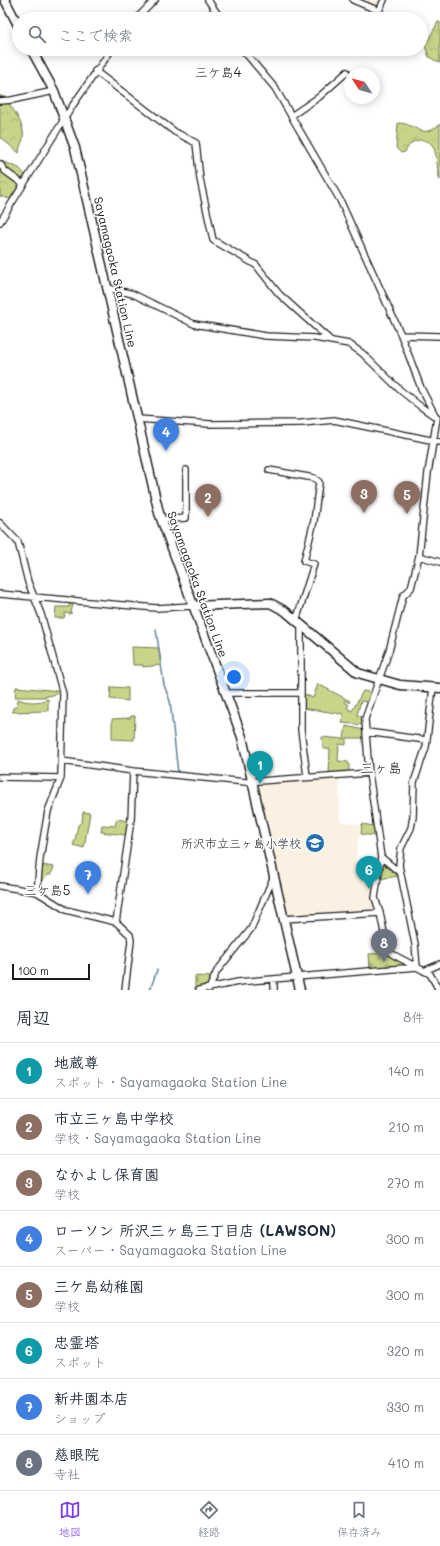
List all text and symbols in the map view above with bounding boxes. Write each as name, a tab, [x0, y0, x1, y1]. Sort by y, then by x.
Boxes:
search box	[12, 12, 428, 56]
icon: search	[26, 23, 48, 45]
text: ここで検索	[58, 25, 133, 45]
district label: 三ケ島4	[195, 63, 242, 80]
north arrow	[344, 68, 380, 104]
street label: Sayamagaoka Station Line	[91, 195, 141, 349]
pin: 4	[153, 418, 179, 451]
pin: 3	[351, 480, 377, 513]
pin: 5	[394, 481, 420, 514]
pin: 2	[195, 484, 221, 517]
street label: Sayamagaoka Station Line	[164, 509, 232, 659]
your location	[224, 667, 244, 687]
pin: 1	[247, 751, 273, 784]
district label: 三ヶ島	[360, 758, 402, 777]
school or university icon: 所沢市立三ヶ島小学校	[304, 832, 326, 854]
place label: 所沢市立三ヶ島小学校	[181, 835, 301, 851]
pin: 6	[356, 856, 382, 889]
pin: 7	[75, 861, 101, 894]
district label: 三ケ島5	[24, 881, 70, 898]
pin: 8	[371, 929, 397, 962]
scale bar	[12, 962, 90, 981]
text: 100 m	[18, 963, 49, 978]
text: 周辺	[16, 1006, 50, 1028]
text: 8件	[403, 1008, 424, 1025]
text: 地蔵尊	[54, 1052, 99, 1072]
text: 1	[26, 1062, 32, 1079]
text: 140 m	[388, 1062, 424, 1079]
text: スポット · Sayamagaoka Station Line	[54, 1073, 287, 1090]
text: 市立三ヶ島中学校	[54, 1108, 174, 1128]
text: 2	[25, 1118, 33, 1135]
text: 210 m	[388, 1118, 424, 1135]
text: 学校 · Sayamagaoka Station Line	[54, 1129, 261, 1146]
text: なかよし保育園	[54, 1164, 159, 1184]
text: 3	[25, 1174, 33, 1191]
text: 270 m	[387, 1174, 424, 1191]
text: 学校	[54, 1185, 80, 1202]
text: ローソン 所沢三ヶ島三丁目店 (LAWSON)	[54, 1220, 336, 1240]
text: 4	[25, 1230, 33, 1247]
text: 300 m	[386, 1230, 424, 1247]
text: スーパー · Sayamagaoka Station Line	[54, 1241, 287, 1258]
text: 三ケ島幼稚園	[54, 1276, 144, 1296]
text: 5	[25, 1286, 33, 1303]
text: 300 m	[386, 1286, 424, 1303]
text: 学校	[54, 1297, 80, 1314]
text: 忠霊塔	[54, 1332, 99, 1352]
text: 6	[25, 1342, 33, 1359]
text: 320 m	[387, 1342, 424, 1359]
text: スポット	[54, 1353, 106, 1370]
text: 新井園本店	[54, 1388, 129, 1408]
text: 7	[25, 1398, 33, 1415]
text: 330 m	[386, 1398, 424, 1415]
text: ショップ	[54, 1409, 105, 1426]
text: 慈眼院	[54, 1444, 99, 1464]
text: 8	[25, 1454, 33, 1471]
text: 410 m	[388, 1454, 424, 1471]
text: 寺社	[54, 1465, 80, 1482]
tab: 地図	[59, 1499, 81, 1539]
tab: 経路	[198, 1499, 220, 1539]
tab: 保存済み	[337, 1499, 381, 1539]

